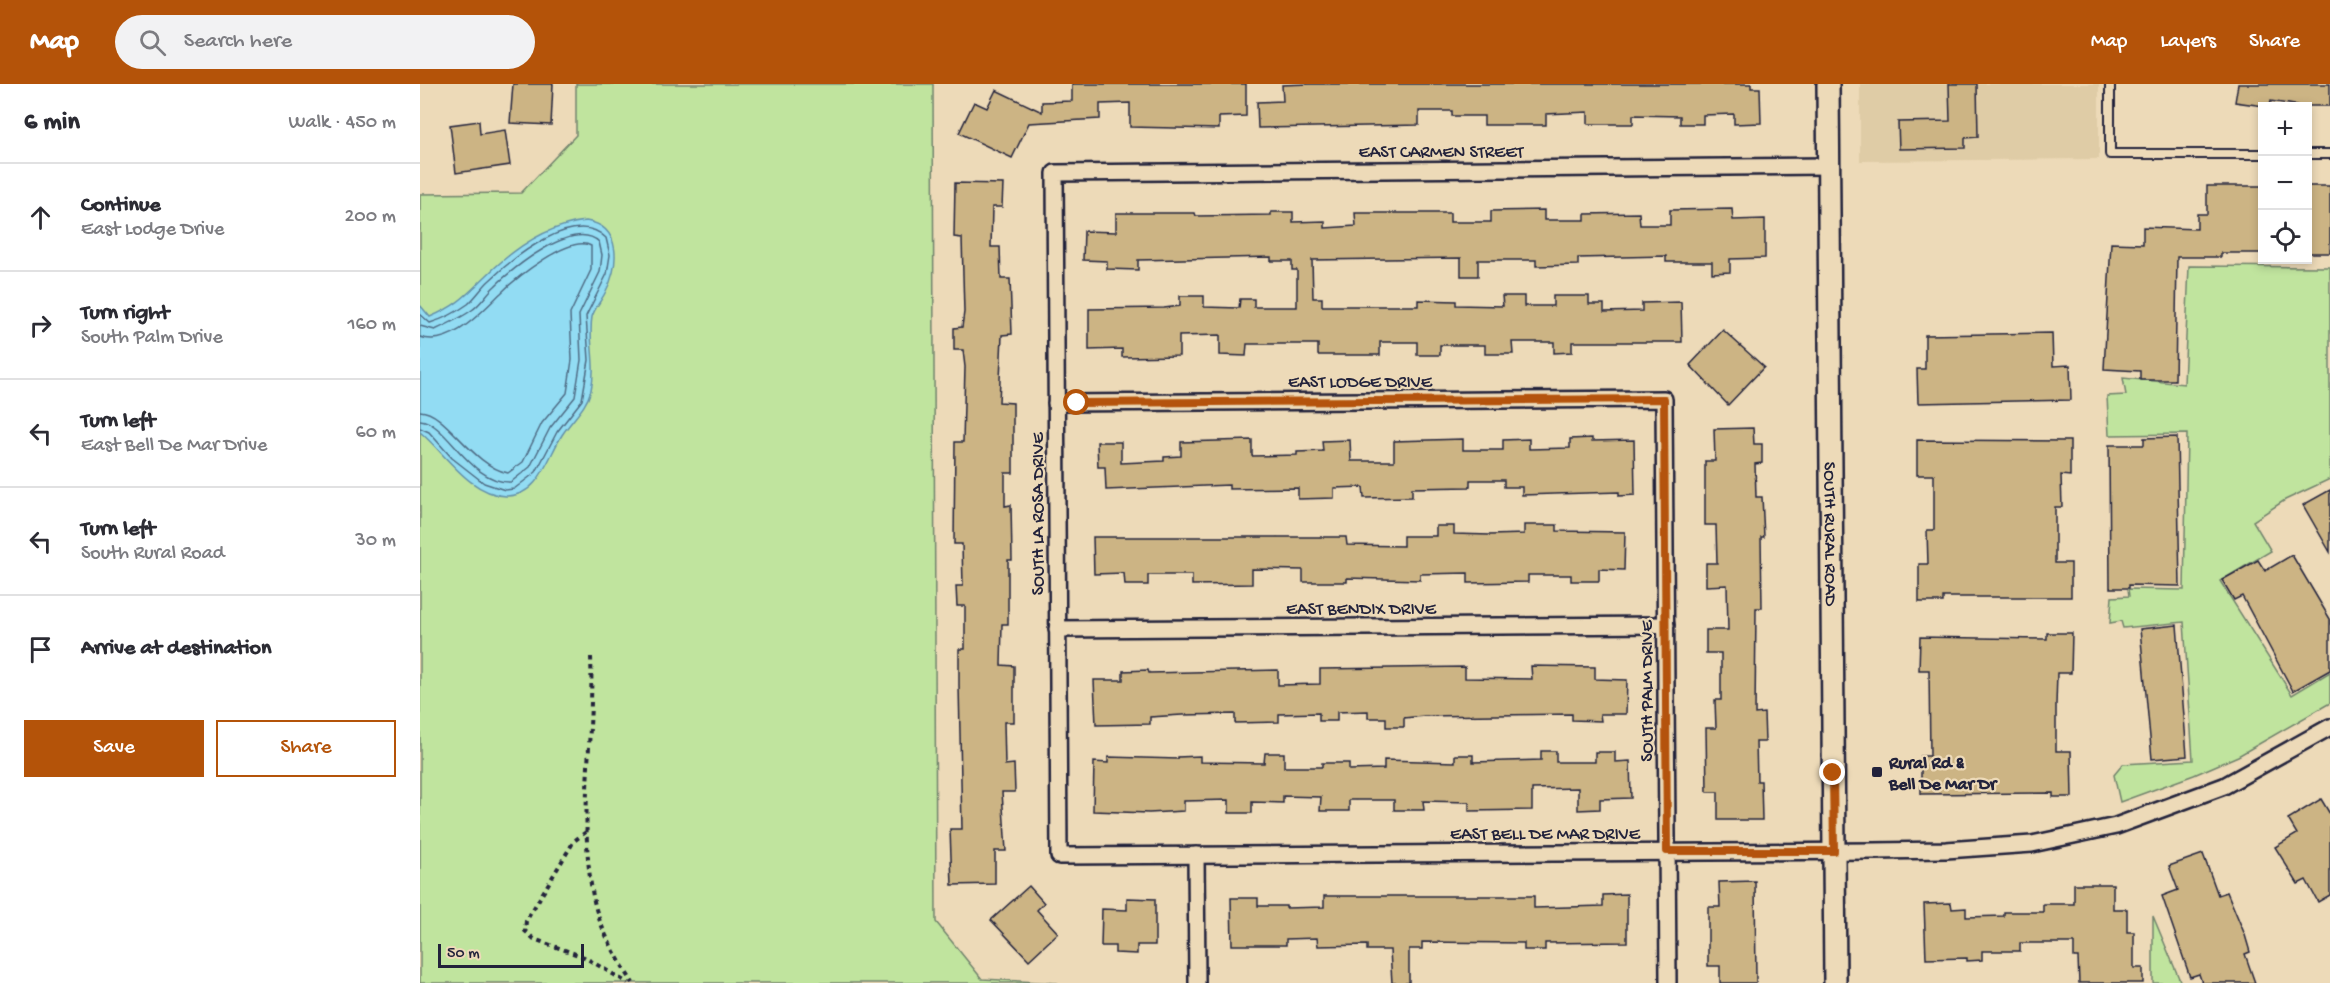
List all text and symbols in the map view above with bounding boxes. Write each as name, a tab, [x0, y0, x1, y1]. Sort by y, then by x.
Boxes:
search box	[115, 15, 535, 69]
text: Map	[30, 26, 79, 59]
icon: search	[136, 26, 169, 59]
text: Search here	[184, 29, 292, 55]
text: Map	[2091, 30, 2127, 55]
text: Layers	[2160, 30, 2216, 55]
text: Share	[2249, 30, 2300, 55]
map controls	[2258, 102, 2312, 264]
button: +	[2258, 102, 2312, 156]
text: 6 min	[24, 108, 80, 139]
text: Walk · 450 m	[289, 112, 396, 135]
street label: EAST CARMEN STREET	[1359, 143, 1525, 164]
button: −	[2258, 156, 2312, 210]
text: Continue	[81, 193, 161, 219]
icon: ahead	[24, 201, 57, 234]
text: 200 m	[345, 206, 396, 229]
button: locate	[2258, 210, 2312, 264]
text: East Lodge Drive	[81, 219, 224, 242]
text: Turn right	[81, 301, 169, 327]
icon: right	[24, 309, 57, 342]
text: 160 m	[347, 314, 396, 337]
text: South Palm Drive	[81, 327, 223, 350]
street label: EAST LODGE DRIVE	[1288, 373, 1433, 394]
route start	[1063, 389, 1089, 415]
text: Turn left	[81, 409, 155, 435]
icon: left	[24, 417, 57, 450]
text: 60 m	[356, 422, 396, 445]
street label: SOUTH LA ROSA DRIVE	[1029, 432, 1050, 595]
text: East Bell De Mar Drive	[81, 435, 267, 458]
street label: SOUTH RURAL ROAD	[1818, 462, 1840, 607]
text: Turn left	[81, 517, 155, 543]
icon: left	[24, 525, 57, 558]
text: 30 m	[355, 530, 396, 553]
text: South Rural Road	[81, 543, 225, 566]
street label: EAST BENDIX DRIVE	[1286, 600, 1437, 621]
street label: SOUTH PALM DRIVE	[1638, 619, 1659, 762]
icon: arrive	[24, 633, 57, 666]
text: Arrive at destination	[81, 636, 271, 662]
button: Save	[24, 720, 204, 777]
button: Share	[216, 720, 396, 777]
place label: Rural Rd & Bell De Mar Dr	[1888, 754, 1999, 796]
route end	[1819, 759, 1845, 785]
marker: Rural Rd & Bell De Mar Dr	[1870, 765, 1884, 779]
street label: EAST BELL DE MAR DRIVE	[1450, 825, 1641, 846]
scale bar	[438, 941, 584, 968]
text: 50 m	[447, 945, 480, 964]

